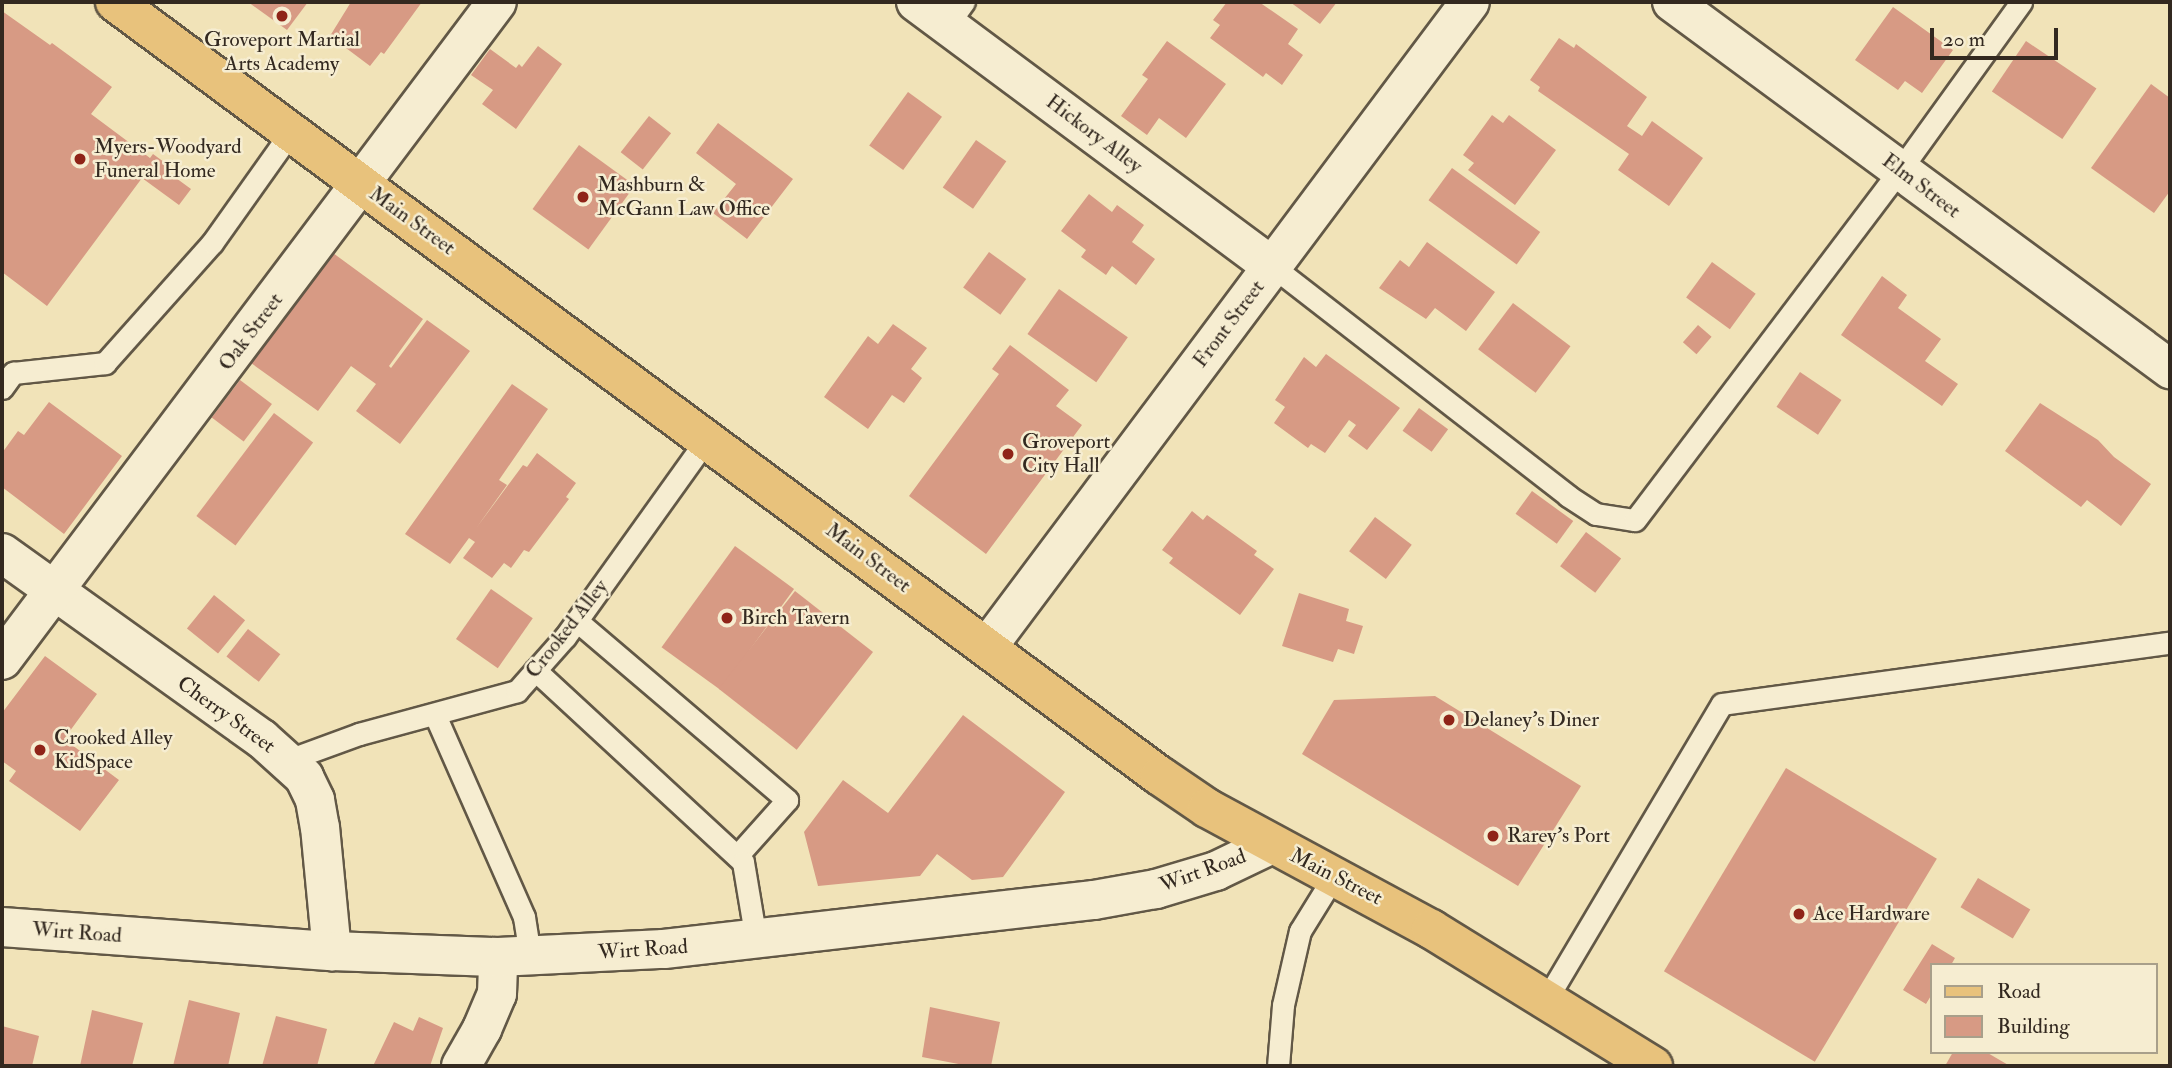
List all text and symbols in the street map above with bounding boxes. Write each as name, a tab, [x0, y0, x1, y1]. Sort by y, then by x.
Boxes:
marker: Groveport Martial Arts Academy	[274, 8, 290, 24]
scale bar	[1934, 14, 2062, 58]
text: 20 m	[1943, 26, 1985, 53]
place label: Groveport Martial Arts Academy	[204, 27, 360, 77]
street label: Hickory Alley	[1041, 89, 1147, 179]
place label: Myers-Woodyard Funeral Home	[94, 134, 242, 184]
street label: Elm Street	[1877, 148, 1965, 224]
marker: Myers-Woodyard Funeral Home	[72, 151, 88, 167]
place label: Mashburn & McGann Law Office	[597, 172, 770, 222]
street label: Main Street	[364, 181, 460, 261]
marker: Mashburn & McGann Law Office	[575, 189, 591, 205]
street label: Front Street	[1188, 275, 1270, 373]
street label: Oak Street	[214, 288, 288, 376]
place label: Groveport City Hall	[1022, 429, 1110, 479]
marker: Groveport City Hall	[1000, 446, 1016, 462]
street label: Main Street	[820, 518, 916, 598]
street label: Crooked Alley	[521, 575, 613, 683]
place label: Birch Tavern	[741, 605, 850, 631]
marker: Birch Tavern	[719, 610, 735, 626]
street label: Cherry Street	[172, 671, 280, 759]
place label: Delaney's Diner	[1463, 707, 1599, 733]
marker: Delaney's Diner	[1441, 712, 1457, 728]
place label: Crooked Alley KidSpace	[54, 725, 172, 775]
marker: Crooked Alley KidSpace	[32, 742, 48, 758]
place label: Rarey's Port	[1507, 823, 1610, 849]
marker: Rarey's Port	[1485, 828, 1501, 844]
street label: Main Street	[1286, 843, 1386, 911]
street label: Wirt Road	[1156, 844, 1250, 898]
place label: Ace Hardware	[1813, 901, 1930, 927]
marker: Ace Hardware	[1791, 906, 1807, 922]
street label: Wirt Road	[31, 917, 123, 949]
street label: Wirt Road	[597, 934, 689, 966]
legend	[1930, 963, 2158, 1054]
text: Road	[1997, 978, 2041, 1005]
text: Building	[1997, 1013, 2070, 1040]

